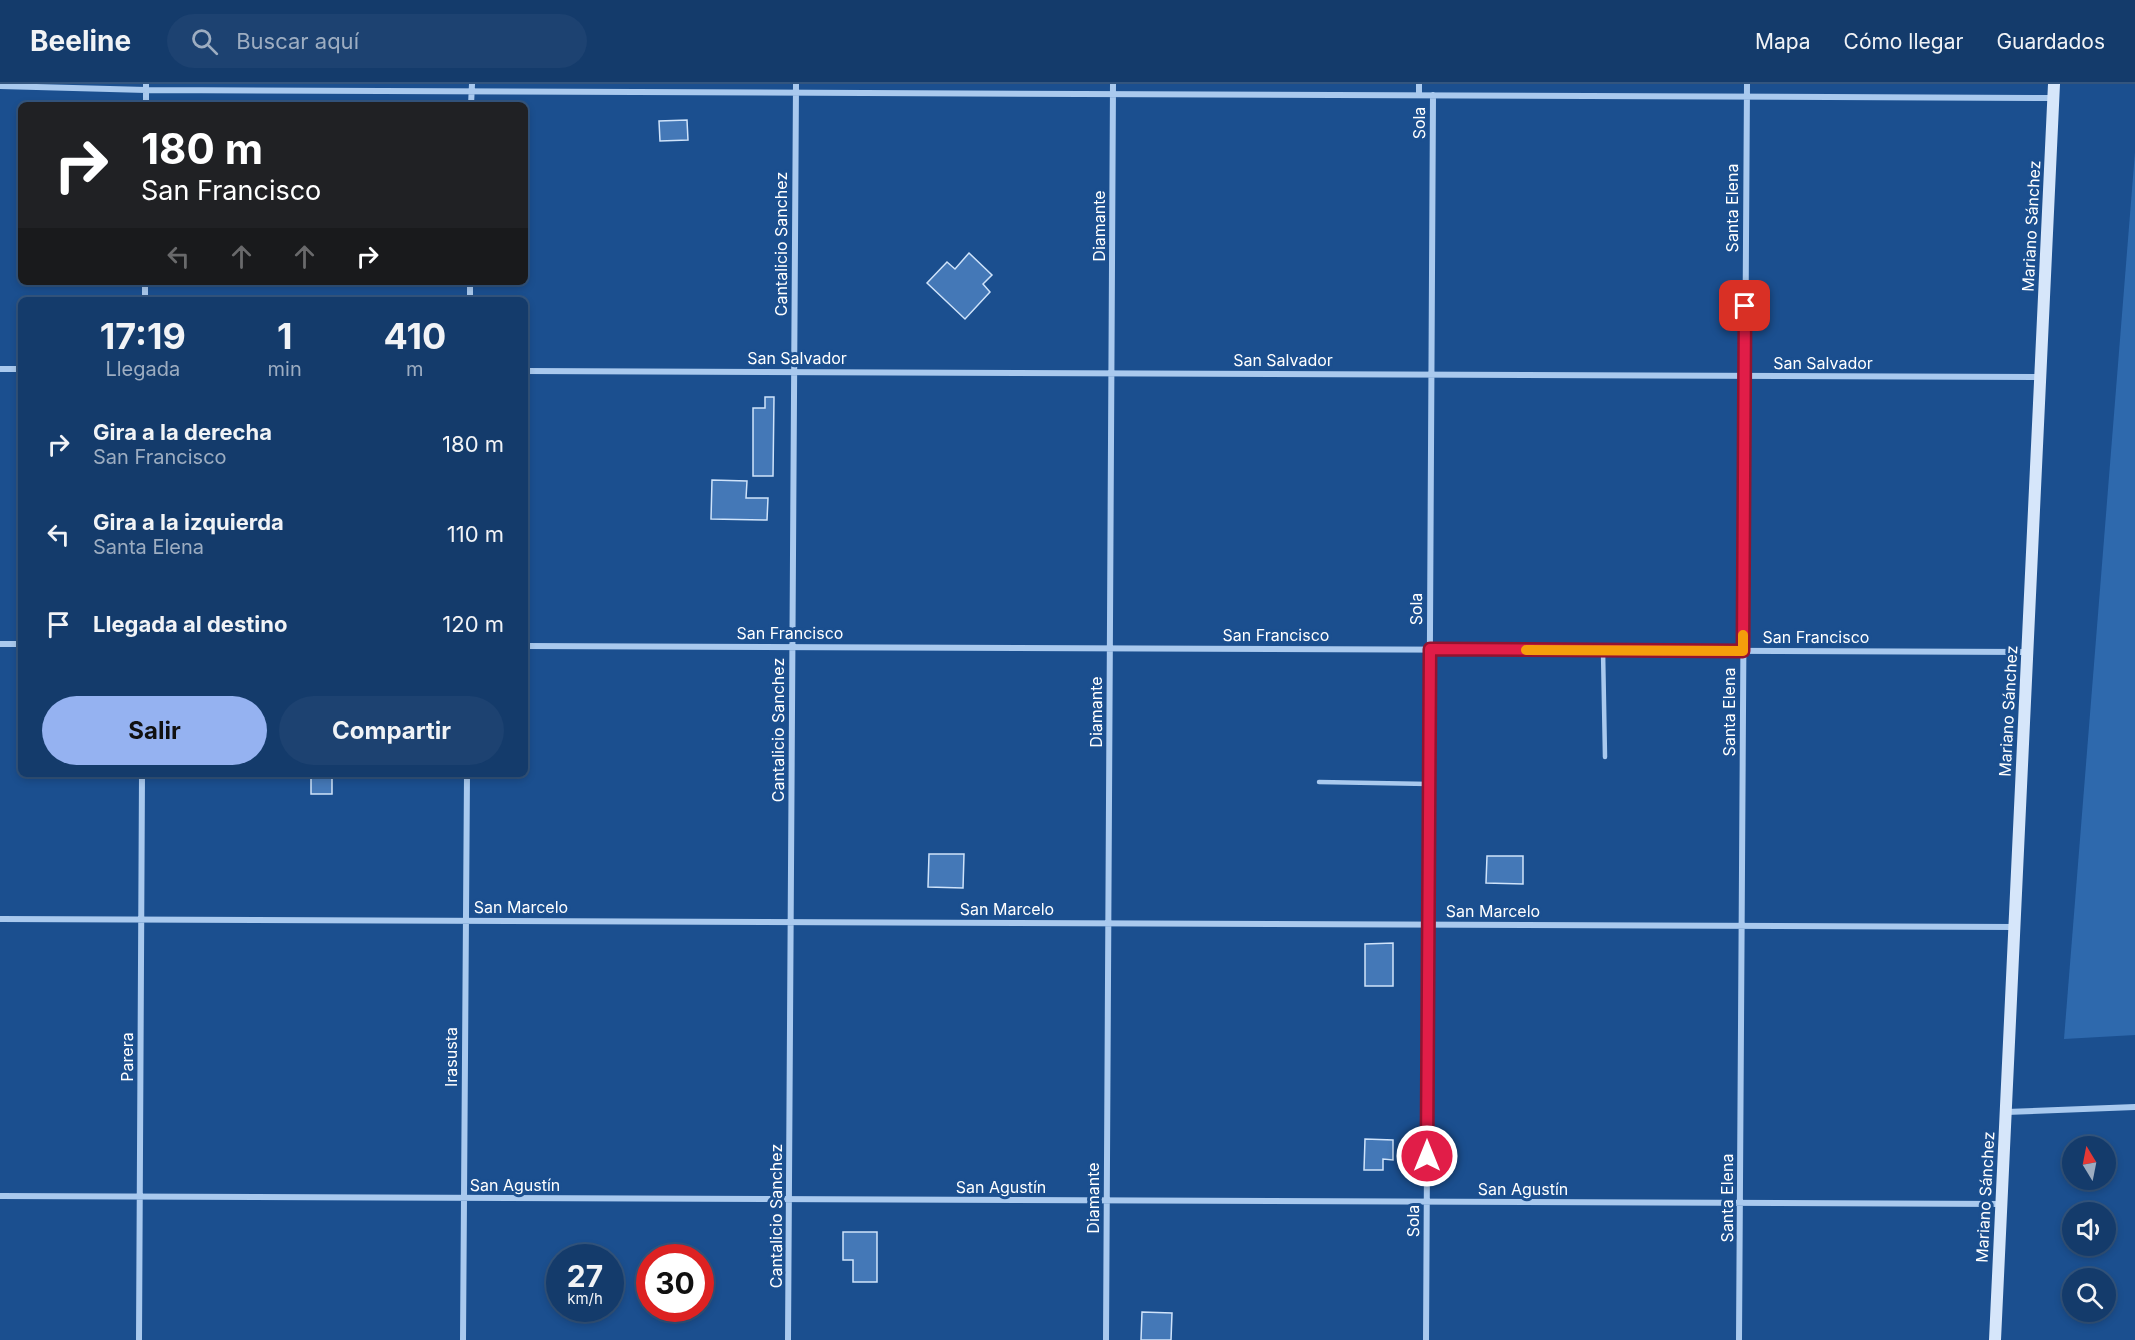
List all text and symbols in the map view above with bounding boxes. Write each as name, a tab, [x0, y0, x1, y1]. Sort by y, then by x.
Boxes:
search box	[167, 14, 587, 68]
text: Beeline	[30, 24, 131, 58]
icon: search	[188, 25, 221, 58]
text: Buscar aquí	[236, 28, 359, 54]
text: Mapa	[1755, 29, 1811, 54]
text: Cómo llegar	[1844, 29, 1963, 54]
text: Guardados	[1996, 29, 2105, 54]
street label: Sola	[1409, 107, 1429, 139]
text: 180 m	[141, 123, 263, 174]
icon: right	[42, 126, 120, 204]
street label: Mariano Sánchez	[2018, 160, 2044, 292]
street label: Santa Elena	[1722, 164, 1742, 252]
street label: Cantalicio Sanchez	[771, 172, 791, 316]
text: San Francisco	[141, 174, 321, 207]
street label: Diamante	[1089, 190, 1109, 262]
icon: left	[162, 240, 195, 273]
icon: ahead	[225, 240, 258, 273]
icon: ahead	[288, 240, 321, 273]
icon: right	[351, 240, 384, 273]
pin	[1719, 280, 1770, 331]
icon: arrive	[1728, 289, 1761, 322]
text: 17:19	[100, 314, 186, 358]
text: 1	[277, 314, 292, 358]
text: 410	[383, 314, 446, 358]
street label: San Salvador	[747, 348, 847, 368]
street label: San Salvador	[1233, 350, 1333, 370]
street label: San Salvador	[1773, 353, 1873, 373]
text: Llegada	[105, 357, 180, 381]
text: min	[268, 357, 302, 381]
text: m	[406, 357, 424, 381]
text: Gira a la derecha	[93, 419, 272, 445]
icon: right	[42, 428, 75, 461]
text: 180 m	[442, 431, 504, 457]
text: San Francisco	[93, 445, 227, 469]
text: Gira a la izquierda	[93, 509, 284, 535]
icon: left	[42, 518, 75, 551]
text: 110 m	[447, 521, 504, 547]
text: Santa Elena	[93, 535, 204, 559]
street label: Sola	[1406, 593, 1426, 625]
icon: arrive	[42, 608, 75, 641]
text: Llegada al destino	[93, 611, 287, 637]
text: 120 m	[442, 611, 504, 637]
street label: San Francisco	[737, 623, 843, 643]
street label: San Francisco	[1223, 625, 1329, 645]
street label: San Francisco	[1763, 627, 1869, 647]
street label: Mariano Sánchez	[1995, 645, 2021, 777]
street label: Cantalicio Sanchez	[768, 658, 788, 802]
street label: Santa Elena	[1719, 668, 1739, 756]
street label: Diamante	[1086, 676, 1106, 748]
button: Salir	[42, 696, 267, 765]
button: Compartir	[279, 696, 504, 765]
street label: San Marcelo	[474, 897, 568, 917]
street label: San Marcelo	[960, 899, 1054, 919]
street label: San Marcelo	[1446, 901, 1540, 921]
street label: Irasusta	[441, 1027, 461, 1087]
street label: Parera	[117, 1032, 137, 1082]
position arrow	[1395, 1124, 1459, 1188]
street label: Mariano Sánchez	[1972, 1131, 1998, 1263]
north arrow	[2062, 1136, 2116, 1190]
map controls	[2062, 1136, 2116, 1322]
street label: Cantalicio Sanchez	[766, 1144, 786, 1288]
street label: Santa Elena	[1717, 1154, 1737, 1242]
street label: Diamante	[1083, 1162, 1103, 1234]
street label: San Agustín	[470, 1175, 560, 1195]
street label: San Agustín	[956, 1177, 1046, 1197]
street label: San Agustín	[1478, 1179, 1568, 1199]
button: sound	[2062, 1202, 2116, 1256]
street label: Sola	[1403, 1205, 1423, 1237]
speed limit sign: 30	[636, 1244, 714, 1322]
text: 27	[567, 1258, 603, 1294]
button: search	[2062, 1268, 2116, 1322]
text: km/h	[567, 1289, 603, 1308]

